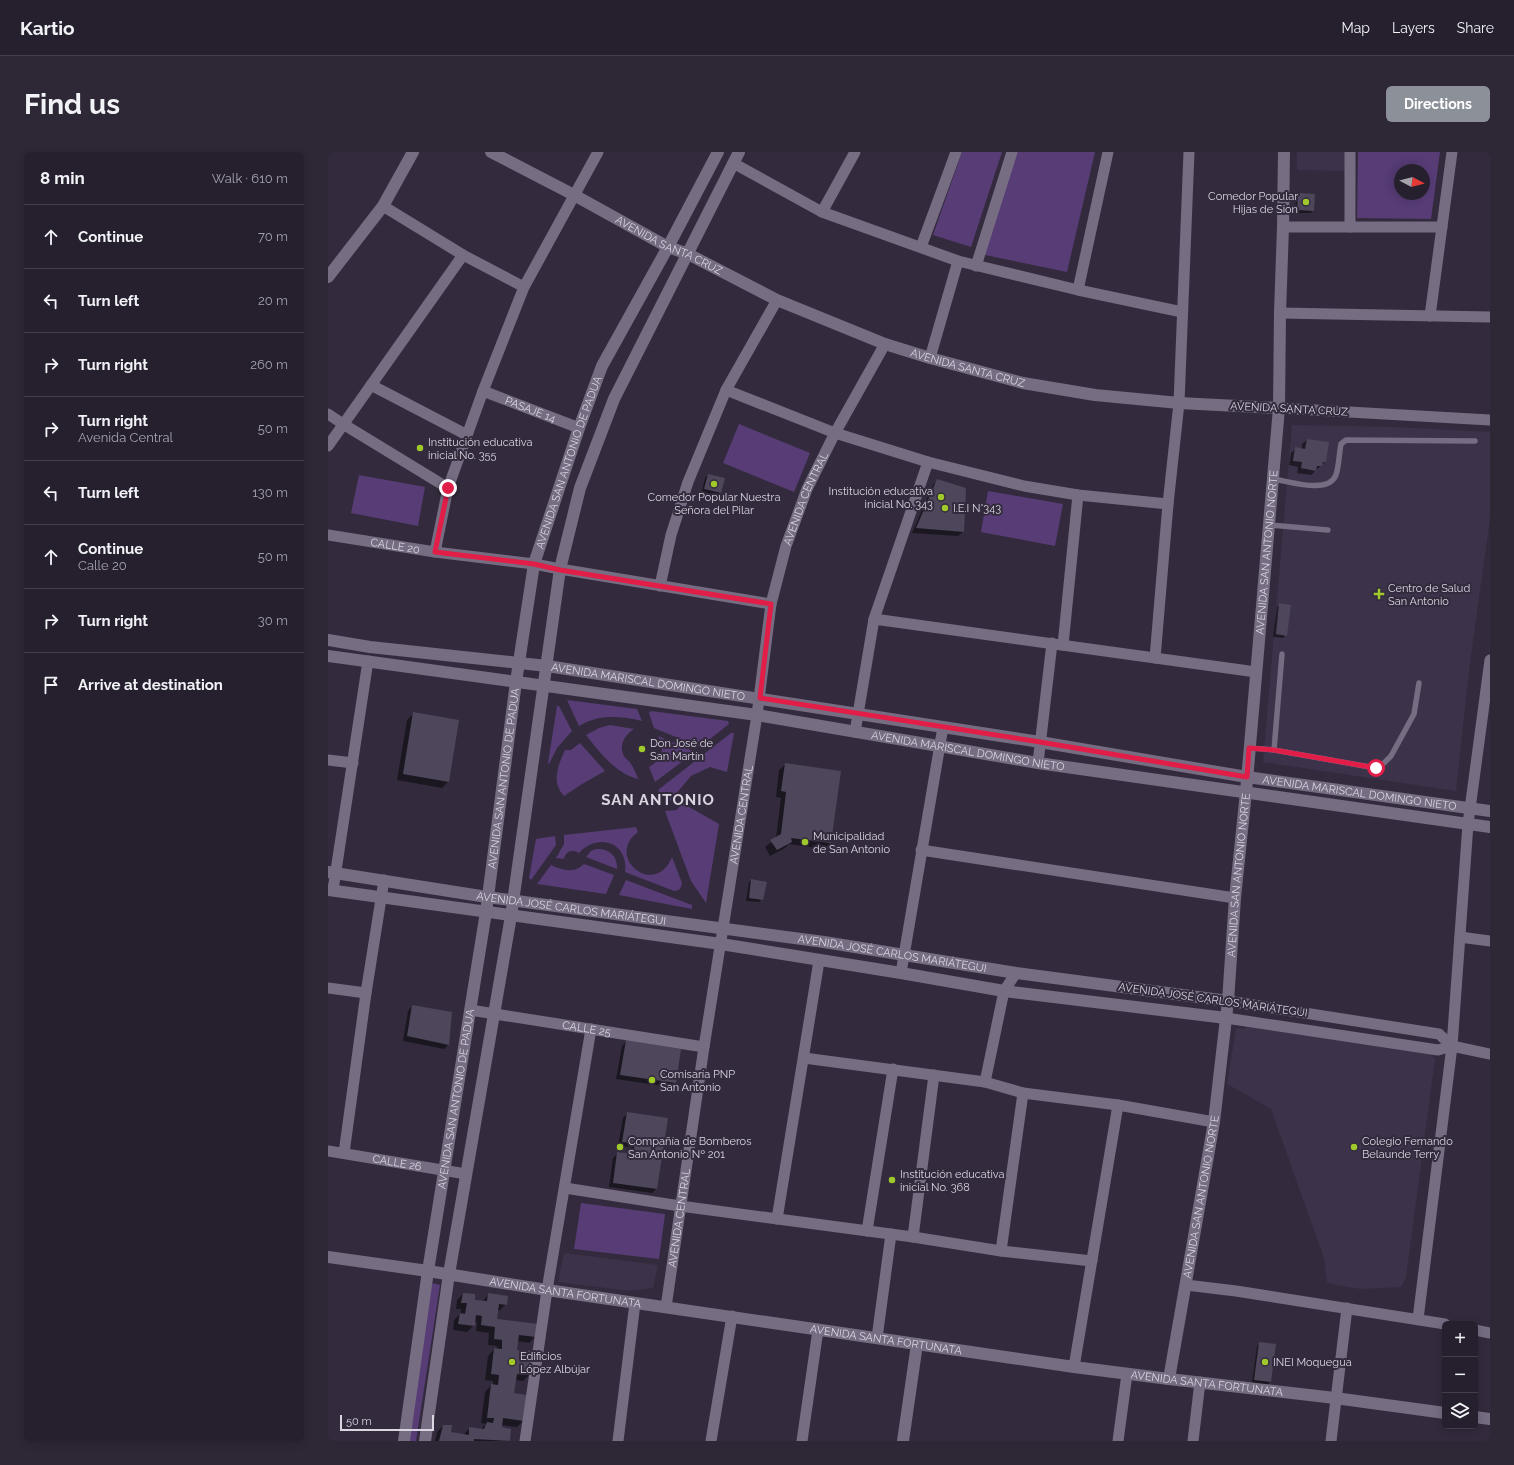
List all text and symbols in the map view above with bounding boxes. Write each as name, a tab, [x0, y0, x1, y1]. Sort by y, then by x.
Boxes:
text: Kartio	[20, 17, 75, 39]
text: Map	[1342, 20, 1370, 36]
text: Layers	[1392, 20, 1435, 36]
text: Share	[1457, 20, 1494, 36]
button: Directions	[1386, 86, 1490, 122]
text: Find us	[24, 88, 120, 121]
north arrow	[1394, 164, 1430, 200]
text: 8 min	[40, 168, 85, 188]
text: Walk · 610 m	[212, 171, 288, 186]
place label: Comedor Popular Hijas de Sion	[1208, 190, 1298, 216]
marker: Comedor Popular Hijas de Sion	[1301, 197, 1311, 207]
street label: AVENIDA SANTA CRUZ	[613, 213, 725, 277]
icon: ahead	[40, 226, 62, 248]
text: Continue	[78, 228, 143, 246]
text: 70 m	[258, 229, 288, 244]
icon: left	[40, 290, 62, 312]
text: Turn left	[78, 292, 139, 310]
text: 20 m	[258, 293, 288, 308]
street label: AVENIDA SANTA CRUZ	[909, 346, 1026, 390]
icon: right	[40, 354, 62, 376]
text: Turn right	[78, 356, 148, 374]
text: 260 m	[250, 357, 288, 372]
street label: AVENIDA SAN ANTONIO DE PADUA	[533, 374, 604, 551]
street label: PASAJE 14	[503, 394, 558, 425]
street label: AVENIDA SANTA CRUZ	[1230, 399, 1348, 419]
text: Turn right	[78, 412, 148, 430]
icon: right	[40, 418, 62, 440]
text: 50 m	[258, 421, 288, 436]
text: Avenida Central	[78, 430, 173, 445]
place label: Institución educativa inicial No. 355	[428, 436, 533, 462]
marker: Institución educativa inicial No. 355	[415, 443, 425, 453]
street label: AVENIDA CENTRAL	[780, 449, 831, 547]
street label: AVENIDA SAN ANTONIO NORTE	[1253, 469, 1280, 635]
route end	[439, 479, 457, 497]
marker: Comedor Popular Nuestra Señora del Pilar	[709, 479, 719, 489]
icon: left	[40, 482, 62, 504]
text: Turn left	[78, 484, 139, 502]
text: 130 m	[252, 485, 288, 500]
place label: Institución educativa inicial No. 343	[828, 485, 933, 511]
place label: Comedor Popular Nuestra Señora del Pilar	[648, 491, 780, 517]
marker: Institución educativa inicial No. 343	[936, 492, 946, 502]
place label: I.E.I N°343	[953, 502, 1001, 515]
marker: I.E.I N°343	[940, 503, 950, 513]
street label: CALLE 20	[370, 535, 421, 556]
text: Continue	[78, 540, 143, 558]
icon: ahead	[40, 546, 62, 568]
text: 50 m	[258, 549, 288, 564]
text: Calle 20	[78, 558, 127, 573]
place label: Centro de Salud San Antonio	[1388, 582, 1470, 608]
marker: Centro de Salud San Antonio	[1373, 588, 1385, 600]
icon: right	[40, 610, 62, 632]
text: Turn right	[78, 612, 148, 630]
text: 30 m	[258, 613, 288, 628]
street label: AVENIDA MARISCAL DOMINGO NIETO	[550, 660, 746, 703]
icon: arrive	[40, 674, 62, 696]
text: Arrive at destination	[78, 676, 223, 694]
street label: AVENIDA SAN ANTONIO DE PADUA	[485, 687, 522, 870]
street label: AVENIDA MARISCAL DOMINGO NIETO	[870, 728, 1065, 773]
place label: Don José de San Martín	[650, 737, 713, 763]
marker: Don José de San Martín	[637, 744, 647, 754]
route start	[1367, 759, 1385, 777]
street label: AVENIDA CENTRAL	[727, 764, 755, 865]
street label: AVENIDA MARISCAL DOMINGO NIETO	[1262, 773, 1457, 813]
district label: SAN ANTONIO	[601, 791, 715, 809]
street label: AVENIDA SAN ANTONIO NORTE	[1224, 792, 1252, 958]
place label: Municipalidad de San Antonio	[813, 830, 890, 856]
marker: Municipalidad de San Antonio	[800, 837, 810, 847]
street label: AVENIDA JOSÉ CARLOS MARIÁTEGUI	[476, 889, 667, 927]
street label: AVENIDA JOSÉ CARLOS MARIÁTEGUI	[797, 932, 988, 975]
street label: AVENIDA JOSÉ CARLOS MARIÁTEGUI	[1118, 979, 1309, 1020]
street label: AVENIDA SAN ANTONIO DE PADUA	[435, 1007, 477, 1190]
street label: CALLE 25	[561, 1018, 612, 1039]
place label: Comisaría PNP San Antonio	[660, 1068, 735, 1094]
marker: Comisaría PNP San Antonio	[647, 1075, 657, 1085]
street label: AVENIDA SAN ANTONIO NORTE	[1180, 1114, 1221, 1279]
place label: Compañía de Bomberos San Antonio Nº 201	[628, 1135, 751, 1161]
place label: Colegio Fernando Belaunde Terry	[1362, 1135, 1453, 1161]
marker: Compañía de Bomberos San Antonio Nº 201	[615, 1142, 625, 1152]
marker: Colegio Fernando Belaunde Terry	[1349, 1142, 1359, 1152]
street label: CALLE 26	[372, 1152, 423, 1173]
street label: AVENIDA CENTRAL	[665, 1167, 693, 1268]
place label: Institución educativa inicial No. 368	[900, 1168, 1005, 1194]
marker: Institución educativa inicial No. 368	[887, 1175, 897, 1185]
street label: AVENIDA SANTA FORTUNATA	[489, 1274, 643, 1310]
map controls	[1442, 1321, 1478, 1429]
button: +	[1442, 1321, 1478, 1357]
street label: AVENIDA SANTA FORTUNATA	[809, 1322, 963, 1357]
place label: Edificios López Albújar	[520, 1350, 590, 1376]
place label: INEI Moquegua	[1273, 1356, 1352, 1369]
marker: Edificios López Albújar	[507, 1357, 517, 1367]
marker: INEI Moquegua	[1260, 1357, 1270, 1367]
button: −	[1442, 1357, 1478, 1393]
street label: AVENIDA SANTA FORTUNATA	[1130, 1368, 1284, 1399]
button: layers	[1442, 1393, 1478, 1429]
scale bar	[340, 1413, 434, 1432]
text: 50 m	[346, 1415, 372, 1428]

